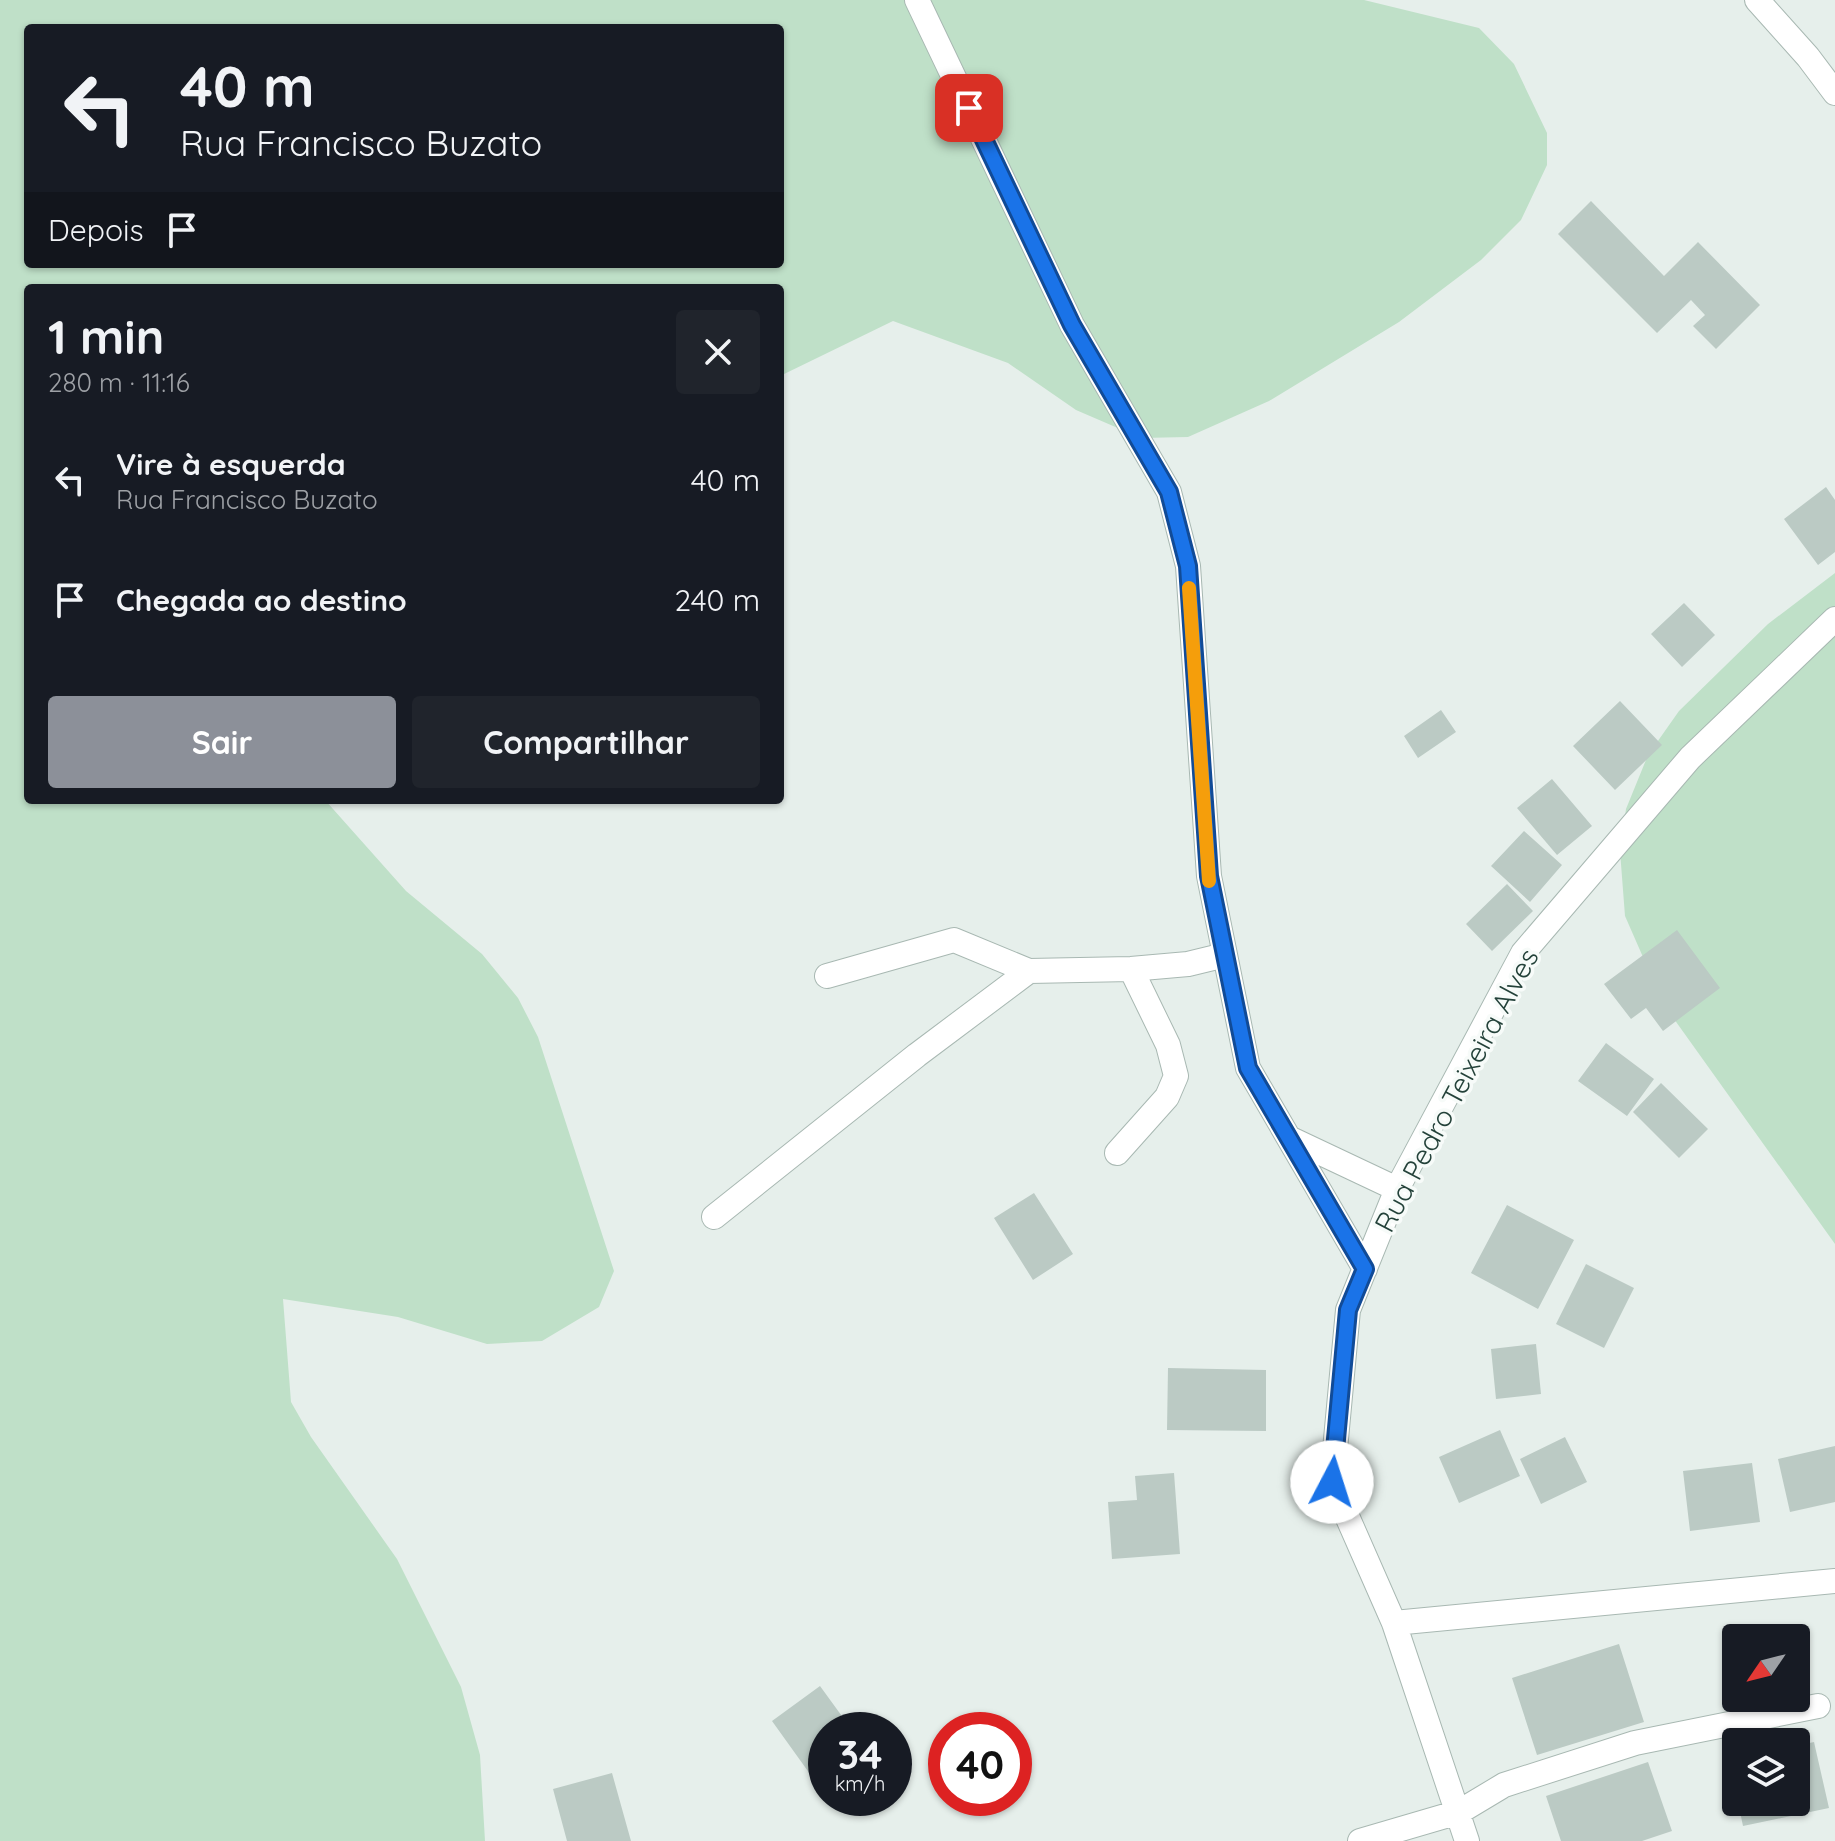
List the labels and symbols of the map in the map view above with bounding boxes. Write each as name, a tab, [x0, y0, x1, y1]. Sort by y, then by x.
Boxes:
pin	[935, 74, 1003, 142]
street label: Rua Pedro Teixeira Alves	[1366, 942, 1546, 1238]
position arrow	[1290, 1440, 1374, 1524]
north arrow	[1722, 1624, 1810, 1712]
speed limit sign: 40	[928, 1712, 1032, 1816]

